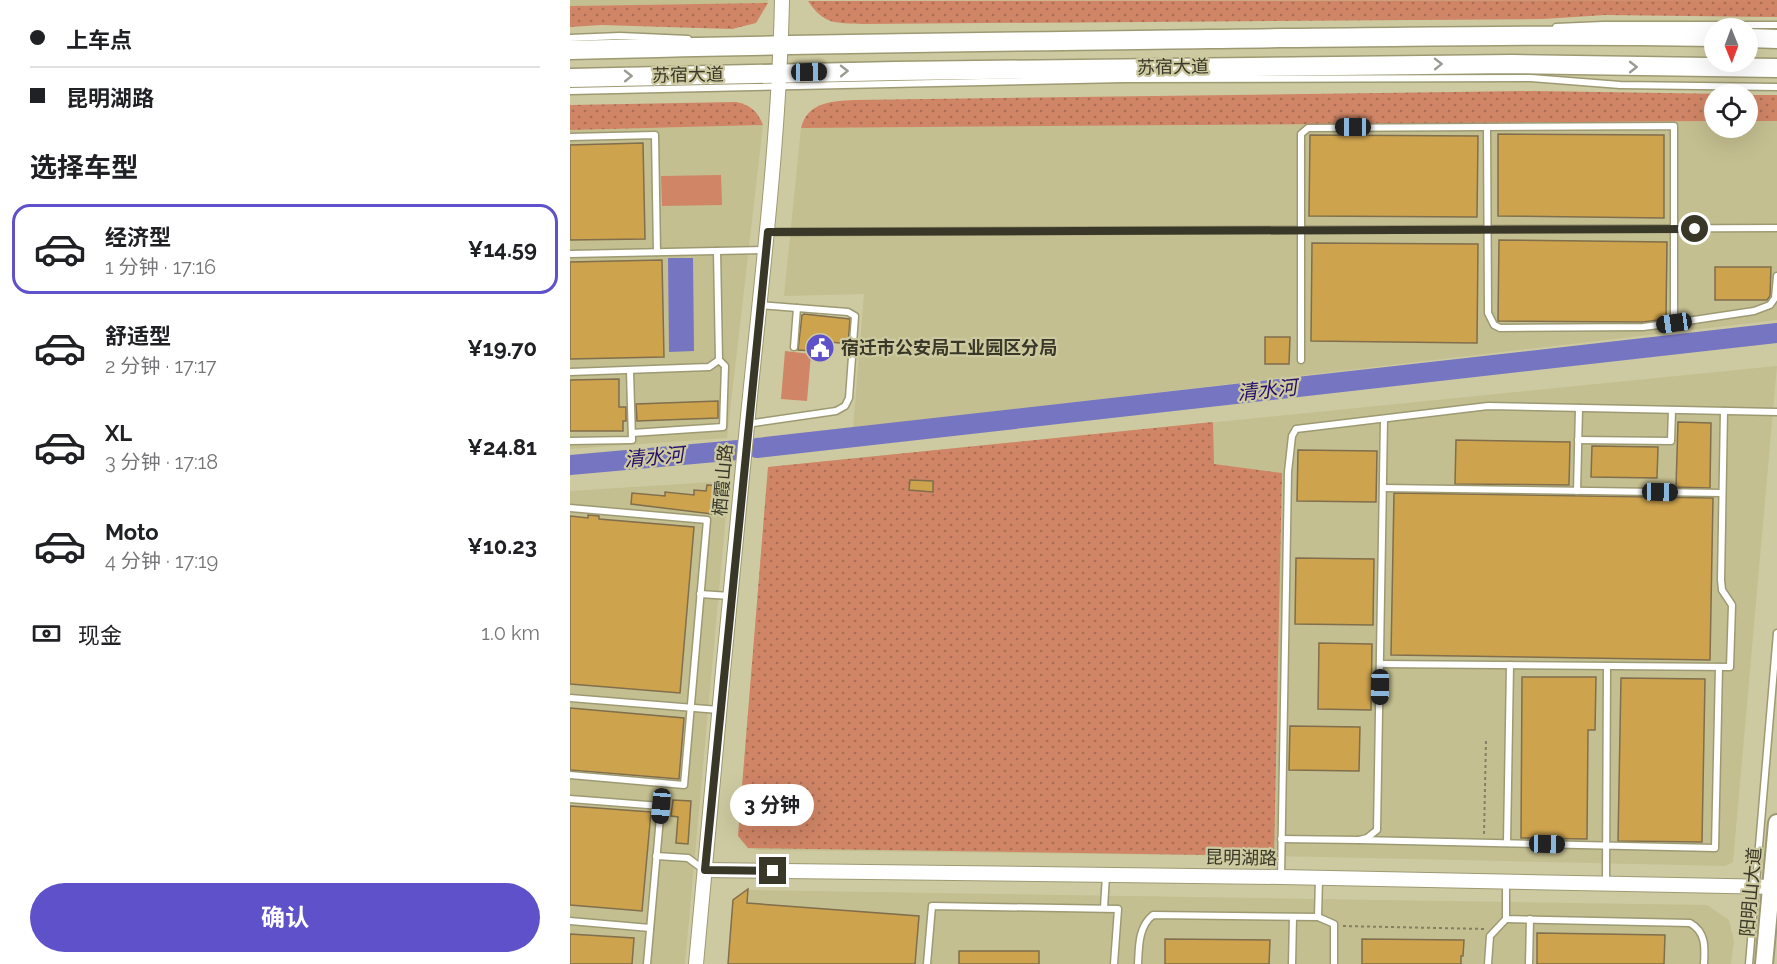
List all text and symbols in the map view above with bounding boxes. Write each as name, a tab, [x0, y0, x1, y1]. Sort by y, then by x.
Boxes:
north arrow	[1704, 18, 1758, 72]
map controls	[1704, 18, 1758, 138]
text: 上车点	[66, 27, 132, 53]
street label: 苏宿大道	[1137, 55, 1209, 78]
one-way arrow	[1434, 58, 1443, 70]
one-way arrow	[1629, 61, 1638, 73]
street label: 苏宿大道	[652, 63, 724, 86]
car	[791, 63, 827, 81]
one-way arrow	[840, 65, 849, 78]
one-way arrow	[624, 70, 633, 83]
button: locate	[1704, 84, 1758, 138]
text: 昆明湖路	[66, 85, 154, 111]
car	[1335, 118, 1371, 136]
text: 选择车型	[30, 152, 138, 183]
route start	[1681, 215, 1708, 242]
icon: car	[33, 222, 87, 276]
text: 经济型	[105, 224, 171, 250]
text: ¥14.59	[468, 236, 537, 262]
text: 1 分钟 · 17:16	[105, 255, 216, 279]
car	[1655, 312, 1693, 334]
icon: car	[33, 321, 87, 375]
text: 舒适型	[105, 323, 171, 349]
public building icon: 宿迁市公安局工业园区分局	[804, 332, 836, 364]
text: ¥19.70	[467, 335, 537, 361]
place label: 宿迁市公安局工业园区分局	[841, 337, 1057, 358]
text: 2 分钟 · 17:17	[105, 354, 217, 378]
water label: 清水河	[1236, 375, 1302, 405]
icon: car	[33, 420, 87, 474]
text: XL	[105, 420, 132, 446]
text: ¥24.81	[467, 434, 537, 460]
water label: 清水河	[623, 442, 689, 472]
street label: 栖霞山路	[709, 443, 736, 517]
text: 3 分钟 · 17:18	[105, 450, 218, 474]
car	[1642, 483, 1678, 501]
icon: car	[33, 519, 87, 573]
text: Moto	[105, 519, 159, 545]
text: ¥10.23	[467, 533, 537, 559]
text: 4 分钟 · 17:19	[105, 549, 218, 573]
icon: cash	[30, 617, 63, 650]
text: 1.0 km	[481, 621, 540, 645]
text: 现金	[78, 622, 122, 648]
car	[1371, 669, 1389, 705]
callout: 3 分钟	[731, 784, 815, 826]
car	[650, 787, 672, 825]
text: 3 分钟	[744, 793, 800, 817]
car	[1529, 835, 1565, 853]
street label: 昆明湖路	[1205, 846, 1277, 869]
street label: 阳明山大道	[1736, 846, 1765, 938]
route end	[759, 857, 786, 884]
button: 确认	[30, 883, 540, 952]

